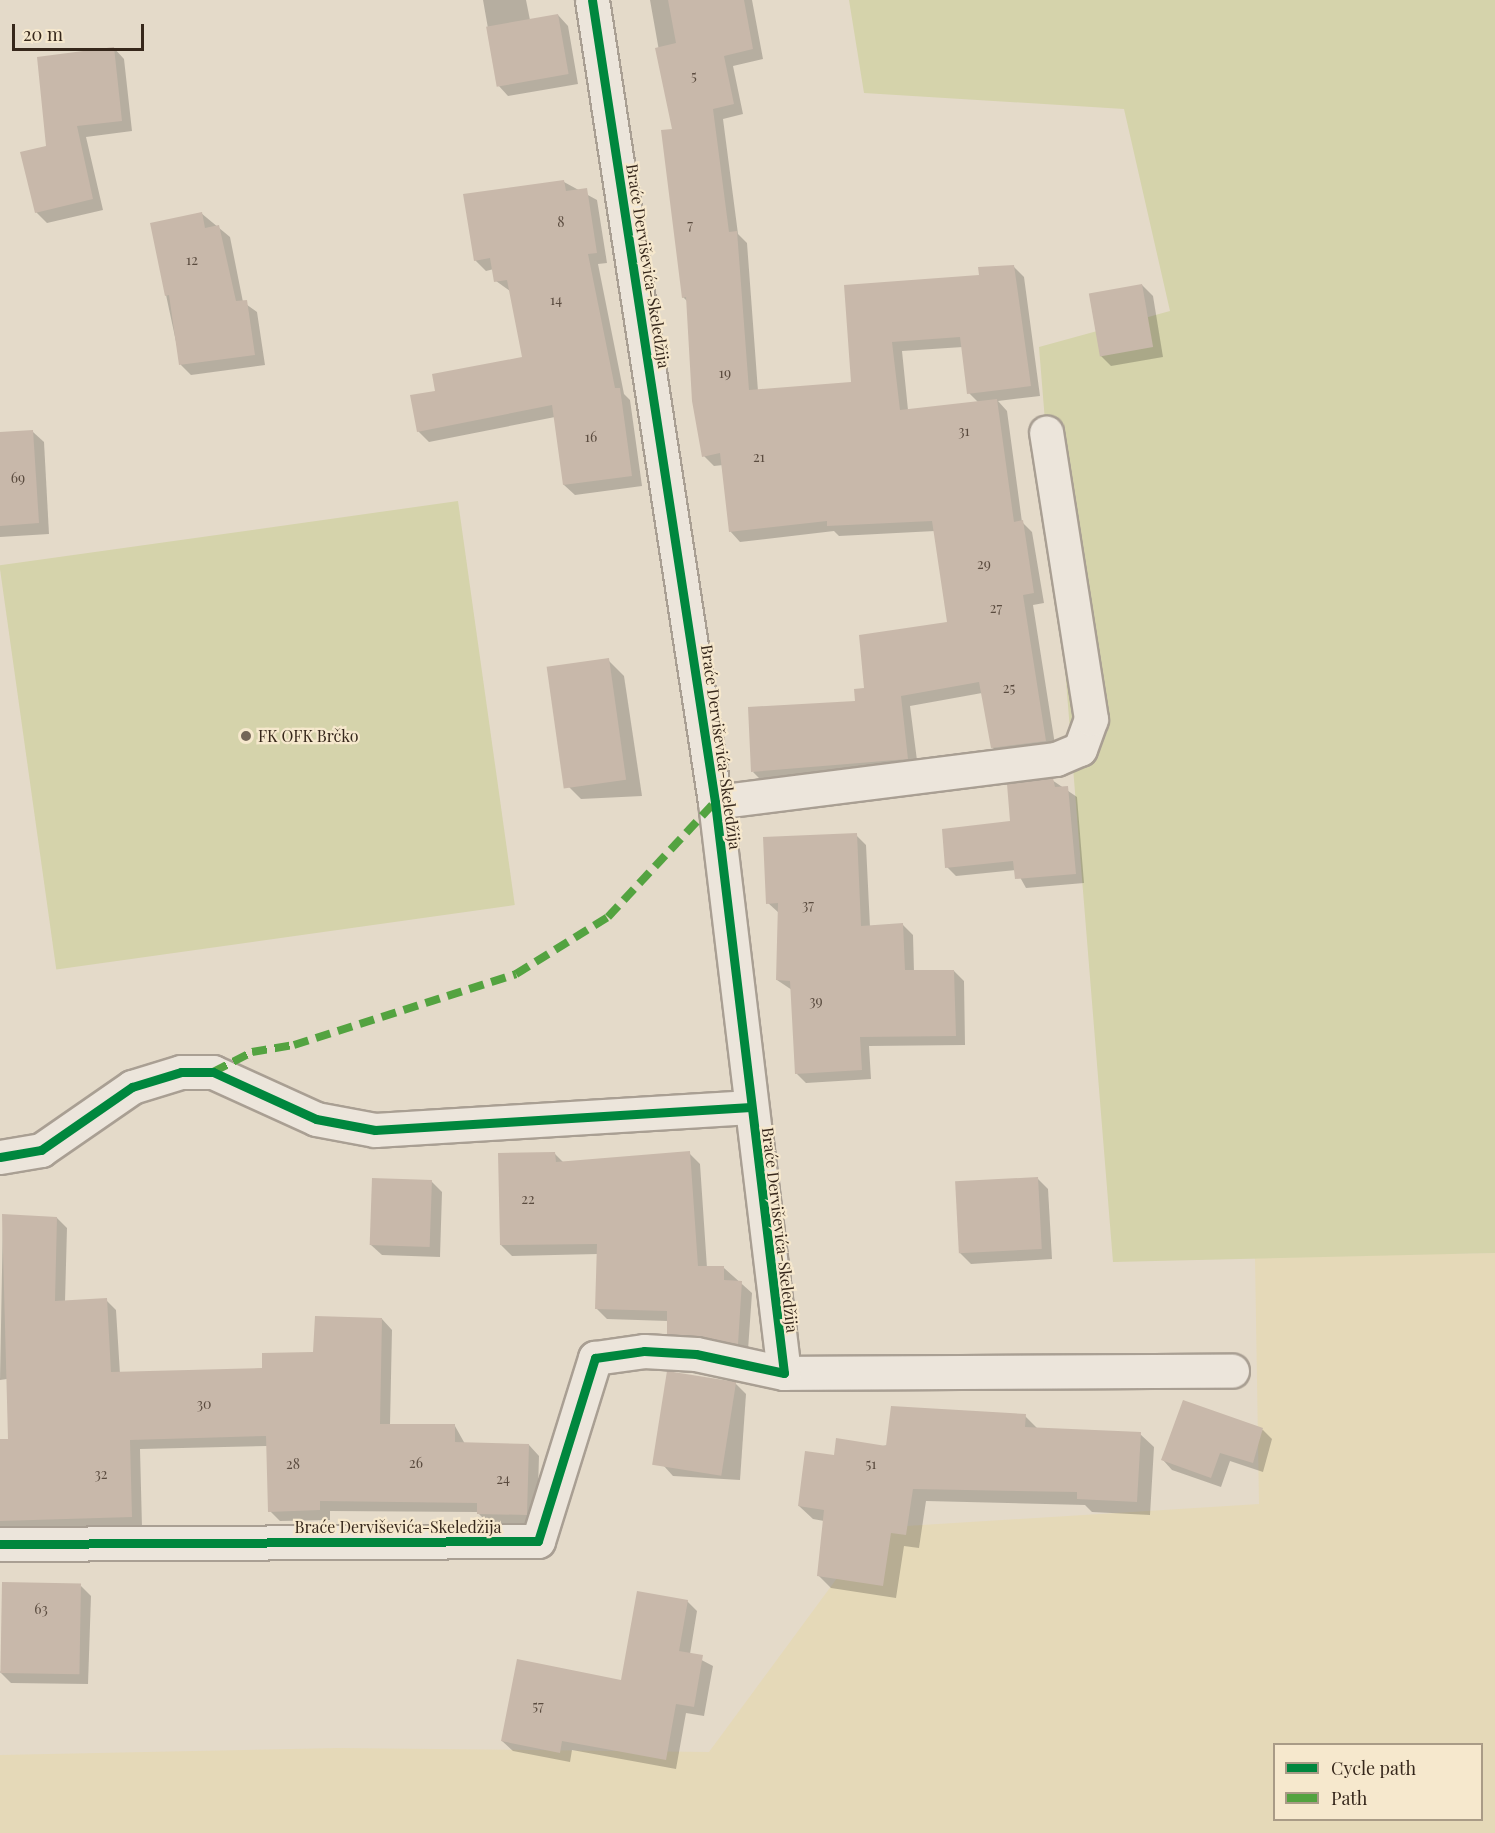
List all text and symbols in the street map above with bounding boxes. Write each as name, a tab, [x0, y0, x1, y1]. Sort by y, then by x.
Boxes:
scale bar	[15, 12, 147, 50]
text: 20 m	[23, 22, 63, 46]
house number: 5	[691, 68, 697, 84]
street label: Braće Derviševića-Skeledžija	[622, 162, 674, 370]
house number: 8	[557, 214, 565, 230]
house number: 7	[687, 217, 693, 233]
house number: 12	[186, 252, 198, 268]
house number: 14	[550, 292, 562, 308]
house number: 19	[719, 365, 731, 381]
house number: 31	[958, 423, 970, 439]
house number: 16	[585, 429, 597, 445]
house number: 21	[753, 449, 765, 465]
house number: 69	[11, 470, 25, 486]
house number: 29	[977, 556, 991, 572]
house number: 27	[990, 600, 1002, 616]
street label: Braće Derviševića-Skeledžija	[697, 643, 745, 851]
house number: 25	[1003, 680, 1015, 696]
place label: FK OFK Brčko	[258, 726, 358, 746]
marker: FK OFK Brčko	[239, 729, 253, 743]
house number: 37	[802, 897, 814, 913]
house number: 39	[809, 993, 823, 1009]
street label: Braće Derviševića-Skeledžija	[758, 1126, 802, 1334]
house number: 22	[521, 1191, 535, 1207]
house number: 30	[197, 1396, 211, 1412]
house number: 26	[409, 1455, 423, 1471]
house number: 28	[286, 1456, 300, 1472]
house number: 51	[866, 1456, 876, 1472]
house number: 32	[94, 1466, 108, 1482]
house number: 24	[496, 1471, 510, 1487]
street label: Braće Derviševića-Skeledžija	[295, 1517, 501, 1537]
house number: 63	[34, 1601, 48, 1617]
house number: 57	[532, 1698, 544, 1714]
legend	[1273, 1743, 1483, 1821]
text: Cycle path	[1331, 1756, 1416, 1780]
text: Path	[1331, 1786, 1367, 1810]

